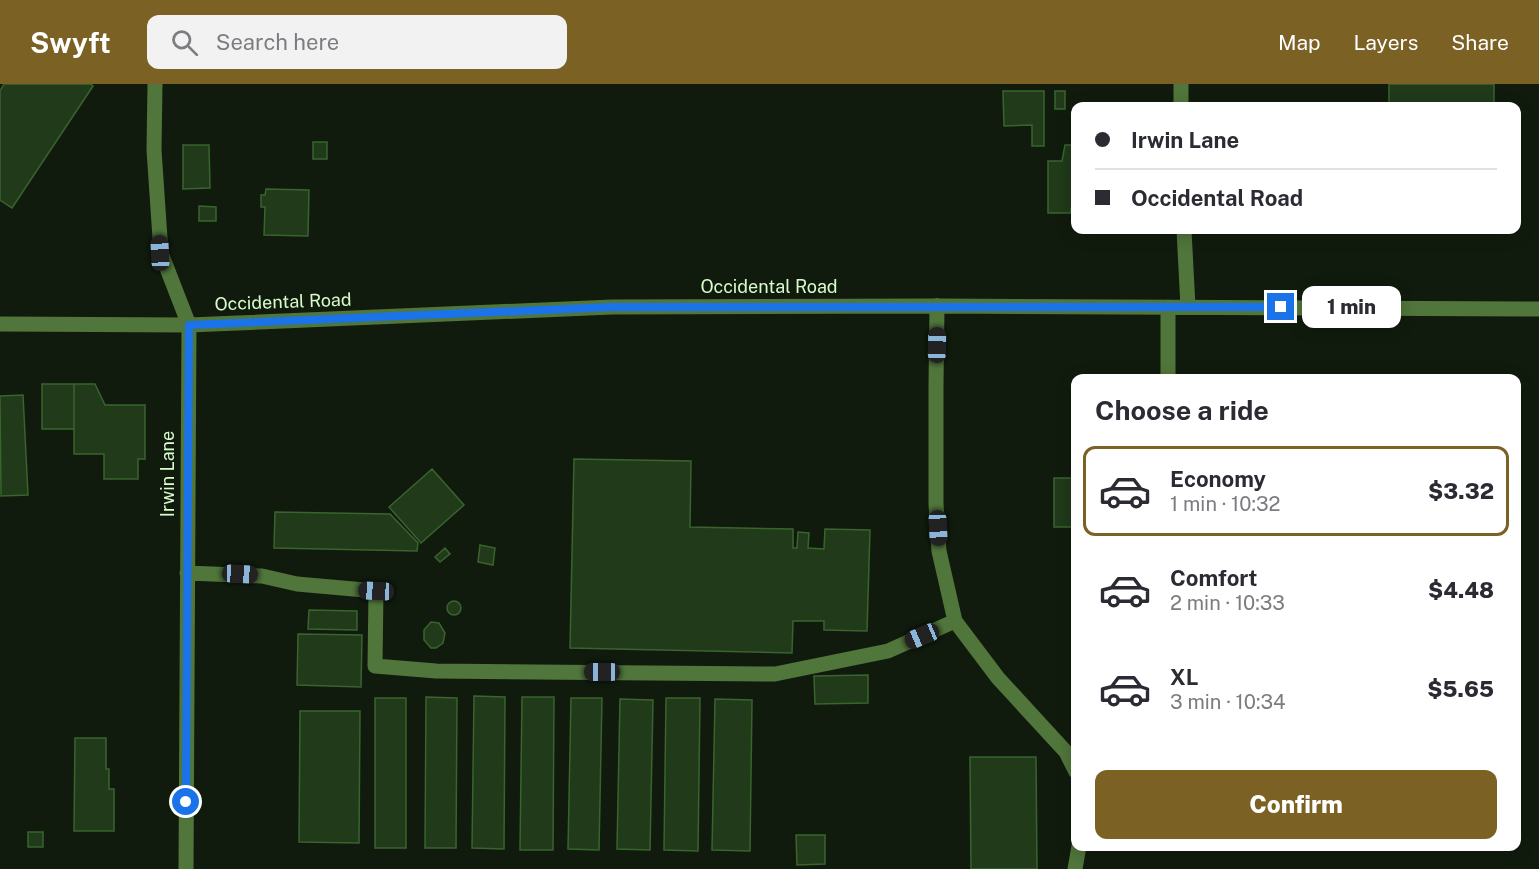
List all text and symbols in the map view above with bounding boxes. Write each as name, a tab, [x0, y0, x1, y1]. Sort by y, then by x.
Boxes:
search box	[147, 15, 567, 69]
text: Swyft	[30, 26, 111, 59]
icon: search	[168, 26, 201, 59]
text: Search here	[216, 29, 339, 55]
text: Map	[1278, 30, 1321, 55]
text: Layers	[1354, 30, 1418, 55]
text: Share	[1451, 30, 1509, 55]
text: Irwin Lane	[1131, 127, 1239, 153]
text: Occidental Road	[1131, 185, 1303, 211]
car	[150, 235, 170, 271]
street label: Occidental Road	[700, 276, 838, 297]
callout: 1 min	[1302, 286, 1401, 328]
street label: Occidental Road	[214, 289, 352, 314]
route end	[1267, 293, 1294, 320]
text: 1 min	[1327, 295, 1376, 319]
car	[928, 327, 946, 363]
text: Choose a ride	[1095, 394, 1269, 426]
street label: Irwin Lane	[157, 431, 178, 517]
icon: car	[1098, 464, 1152, 518]
text: Economy	[1170, 466, 1266, 492]
text: $3.32	[1428, 478, 1494, 504]
text: 1 min · 10:32	[1170, 492, 1281, 516]
car	[928, 510, 948, 546]
icon: car	[1098, 563, 1152, 617]
car	[222, 564, 258, 584]
text: Comfort	[1170, 565, 1257, 591]
text: $4.48	[1428, 577, 1494, 603]
car	[358, 581, 394, 601]
text: 2 min · 10:33	[1170, 591, 1285, 615]
car	[902, 621, 942, 651]
icon: car	[1098, 662, 1152, 716]
car	[584, 663, 620, 681]
text: XL	[1170, 664, 1198, 690]
text: $5.65	[1427, 676, 1494, 702]
text: 3 min · 10:34	[1170, 690, 1286, 714]
button: Confirm	[1095, 770, 1497, 839]
route start	[172, 788, 199, 815]

